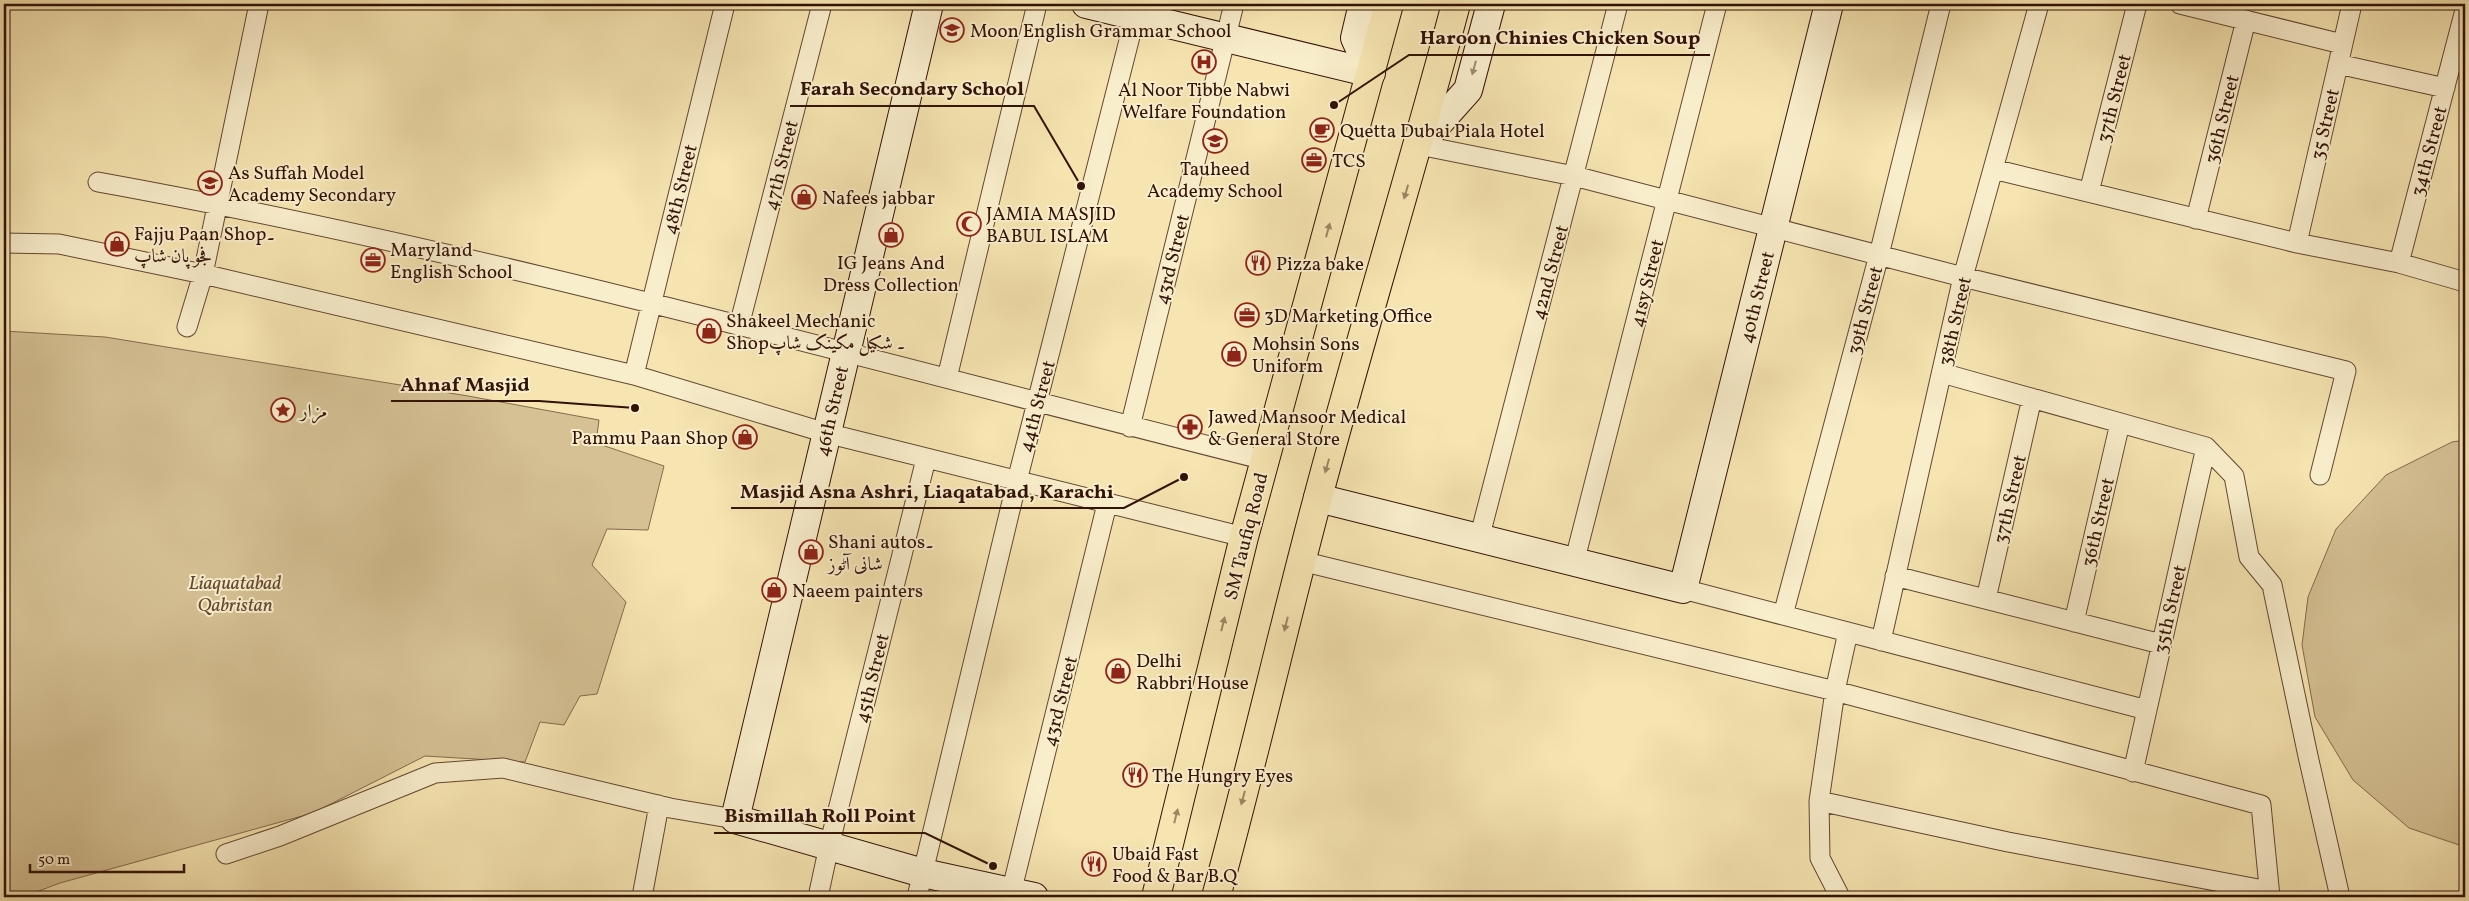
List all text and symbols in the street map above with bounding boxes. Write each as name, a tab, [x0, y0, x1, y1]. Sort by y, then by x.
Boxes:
school or university icon: Moon English Grammar School	[939, 17, 965, 43]
place label: Moon English Grammar School	[970, 19, 1232, 45]
callout: Haroon Chinies Chicken Soup	[1409, 20, 1710, 55]
text: Haroon Chinies Chicken Soup	[1420, 25, 1700, 53]
hospital icon: Al Noor Tibbe Nabwi Welfare Foundation	[1191, 49, 1217, 75]
street label: 37th Street	[2091, 51, 2139, 146]
one-way arrow	[1469, 60, 1477, 75]
callout: Farah Secondary School	[790, 71, 1034, 106]
street label: 36th Street	[2199, 72, 2247, 167]
text: Farah Secondary School	[800, 76, 1024, 104]
place label: Al Noor Tibbe Nabwi Welfare Foundation	[1118, 78, 1290, 126]
street label: 35 Street	[2305, 86, 2347, 163]
street label: 34th Street	[2405, 103, 2455, 200]
street label: 47th Street	[758, 117, 806, 213]
cafe icon: Quetta Dubai Piala Hotel	[1309, 117, 1335, 143]
place label: Quetta Dubai Piala Hotel	[1340, 119, 1545, 145]
school or university icon: Tauheed Academy School	[1202, 128, 1228, 154]
street label: 48th Street	[657, 141, 705, 237]
office icon: TCS	[1301, 147, 1327, 173]
place label: TCS	[1332, 149, 1366, 175]
place label: Tauheed Academy School	[1147, 157, 1283, 205]
place label: As Suffah Model Academy Secondary	[228, 161, 396, 209]
school or university icon: As Suffah Model Academy Secondary	[197, 170, 223, 196]
shop icon: Nafees jabbar	[791, 184, 817, 210]
one-way arrow	[1401, 185, 1409, 200]
place label: Nafees jabbar	[822, 186, 935, 212]
place label: JAMIA MASJID BABUL ISLAM	[986, 202, 1116, 250]
mosque icon: JAMIA MASJID BABUL ISLAM	[956, 211, 982, 237]
street label: 43rd Street	[1149, 211, 1197, 308]
place label: Fajju Paan Shop۔ فجو پان شاپ	[134, 222, 276, 270]
shop icon: IG Jeans And Dress Collection	[878, 222, 904, 248]
street label: 42nd Street	[1526, 222, 1576, 323]
one-way arrow	[1324, 223, 1332, 238]
shop icon: Fajju Paan Shop۔ فجو پان شاپ	[104, 231, 130, 257]
street label: 41sy Street	[1624, 236, 1671, 330]
place label: Maryland English School	[390, 238, 513, 286]
office icon: Maryland English School	[360, 247, 386, 273]
street label: 40th Street	[1734, 248, 1782, 346]
restaurant icon: Pizza bake	[1245, 250, 1271, 276]
place label: IG Jeans And Dress Collection	[823, 251, 959, 299]
place label: Pizza bake	[1276, 252, 1364, 278]
street label: 39th Street	[1842, 263, 1890, 358]
street label: 38th Street	[1933, 274, 1979, 369]
office icon: 3D Marketing Office	[1234, 302, 1260, 328]
place label: 3D Marketing Office	[1264, 304, 1432, 330]
place label: Shakeel Mechanic Shop۔ شکیل مکینک شاپ	[726, 309, 906, 357]
shop icon: Shakeel Mechanic Shop۔ شکیل مکینک شاپ	[696, 318, 722, 344]
place label: Mohsin Sons Uniform	[1252, 332, 1360, 380]
shop icon: Mohsin Sons Uniform	[1221, 341, 1247, 367]
street label: 44th Street	[1013, 357, 1063, 455]
street label: 46th Street	[810, 363, 856, 459]
callout: Ahnaf Masjid	[391, 366, 539, 401]
text: Ahnaf Masjid	[400, 372, 530, 400]
place icon: مزار	[270, 397, 296, 423]
place label: مزار	[298, 399, 327, 425]
place label: Jawed Mansoor Medical & General Store	[1208, 405, 1406, 453]
pharmacy icon: Jawed Mansoor Medical & General Store	[1177, 414, 1203, 440]
shop icon: Pammu Paan Shop	[732, 424, 758, 450]
place label: Pammu Paan Shop	[571, 426, 728, 452]
street label: 37th Street	[1988, 452, 2034, 546]
one-way arrow	[1323, 459, 1331, 474]
street label: SM Taufiq Road	[1219, 470, 1275, 603]
callout: Masjid Asna Ashri, Liaqatabad, Karachi	[731, 473, 1124, 508]
street label: 36th Street	[2076, 475, 2122, 570]
text: Masjid Asna Ashri, Liaqatabad, Karachi	[740, 479, 1114, 507]
place label: Shani autos۔ شانی آٹوز	[826, 530, 934, 578]
shop icon: Shani autos۔ شانی آٹوز	[798, 539, 824, 565]
street label: 35th Street	[2148, 562, 2194, 656]
park label: Liaquatabad Qabristan	[188, 571, 282, 619]
shop icon: Naeem painters	[761, 577, 787, 603]
place label: Naeem painters	[792, 579, 923, 605]
one-way arrow	[1282, 616, 1290, 631]
one-way arrow	[1219, 617, 1227, 632]
street label: 45th Street	[849, 631, 897, 726]
place label: Delhi Rabbri House	[1136, 649, 1249, 697]
street label: 43rd Street	[1037, 653, 1085, 750]
shop icon: Delhi Rabbri House	[1105, 658, 1131, 684]
restaurant icon: The Hungry Eyes	[1122, 762, 1148, 788]
place label: The Hungry Eyes	[1152, 764, 1293, 790]
one-way arrow	[1238, 791, 1246, 806]
callout: Bismillah Roll Point	[714, 798, 925, 833]
text: Bismillah Roll Point	[724, 803, 916, 831]
one-way arrow	[1172, 808, 1180, 823]
scale bar	[30, 841, 184, 873]
place label: Ubaid Fast Food & Bar B.Q	[1112, 842, 1238, 890]
text: 50 m	[38, 850, 70, 871]
restaurant icon: Ubaid Fast Food & Bar B.Q	[1081, 851, 1107, 877]

